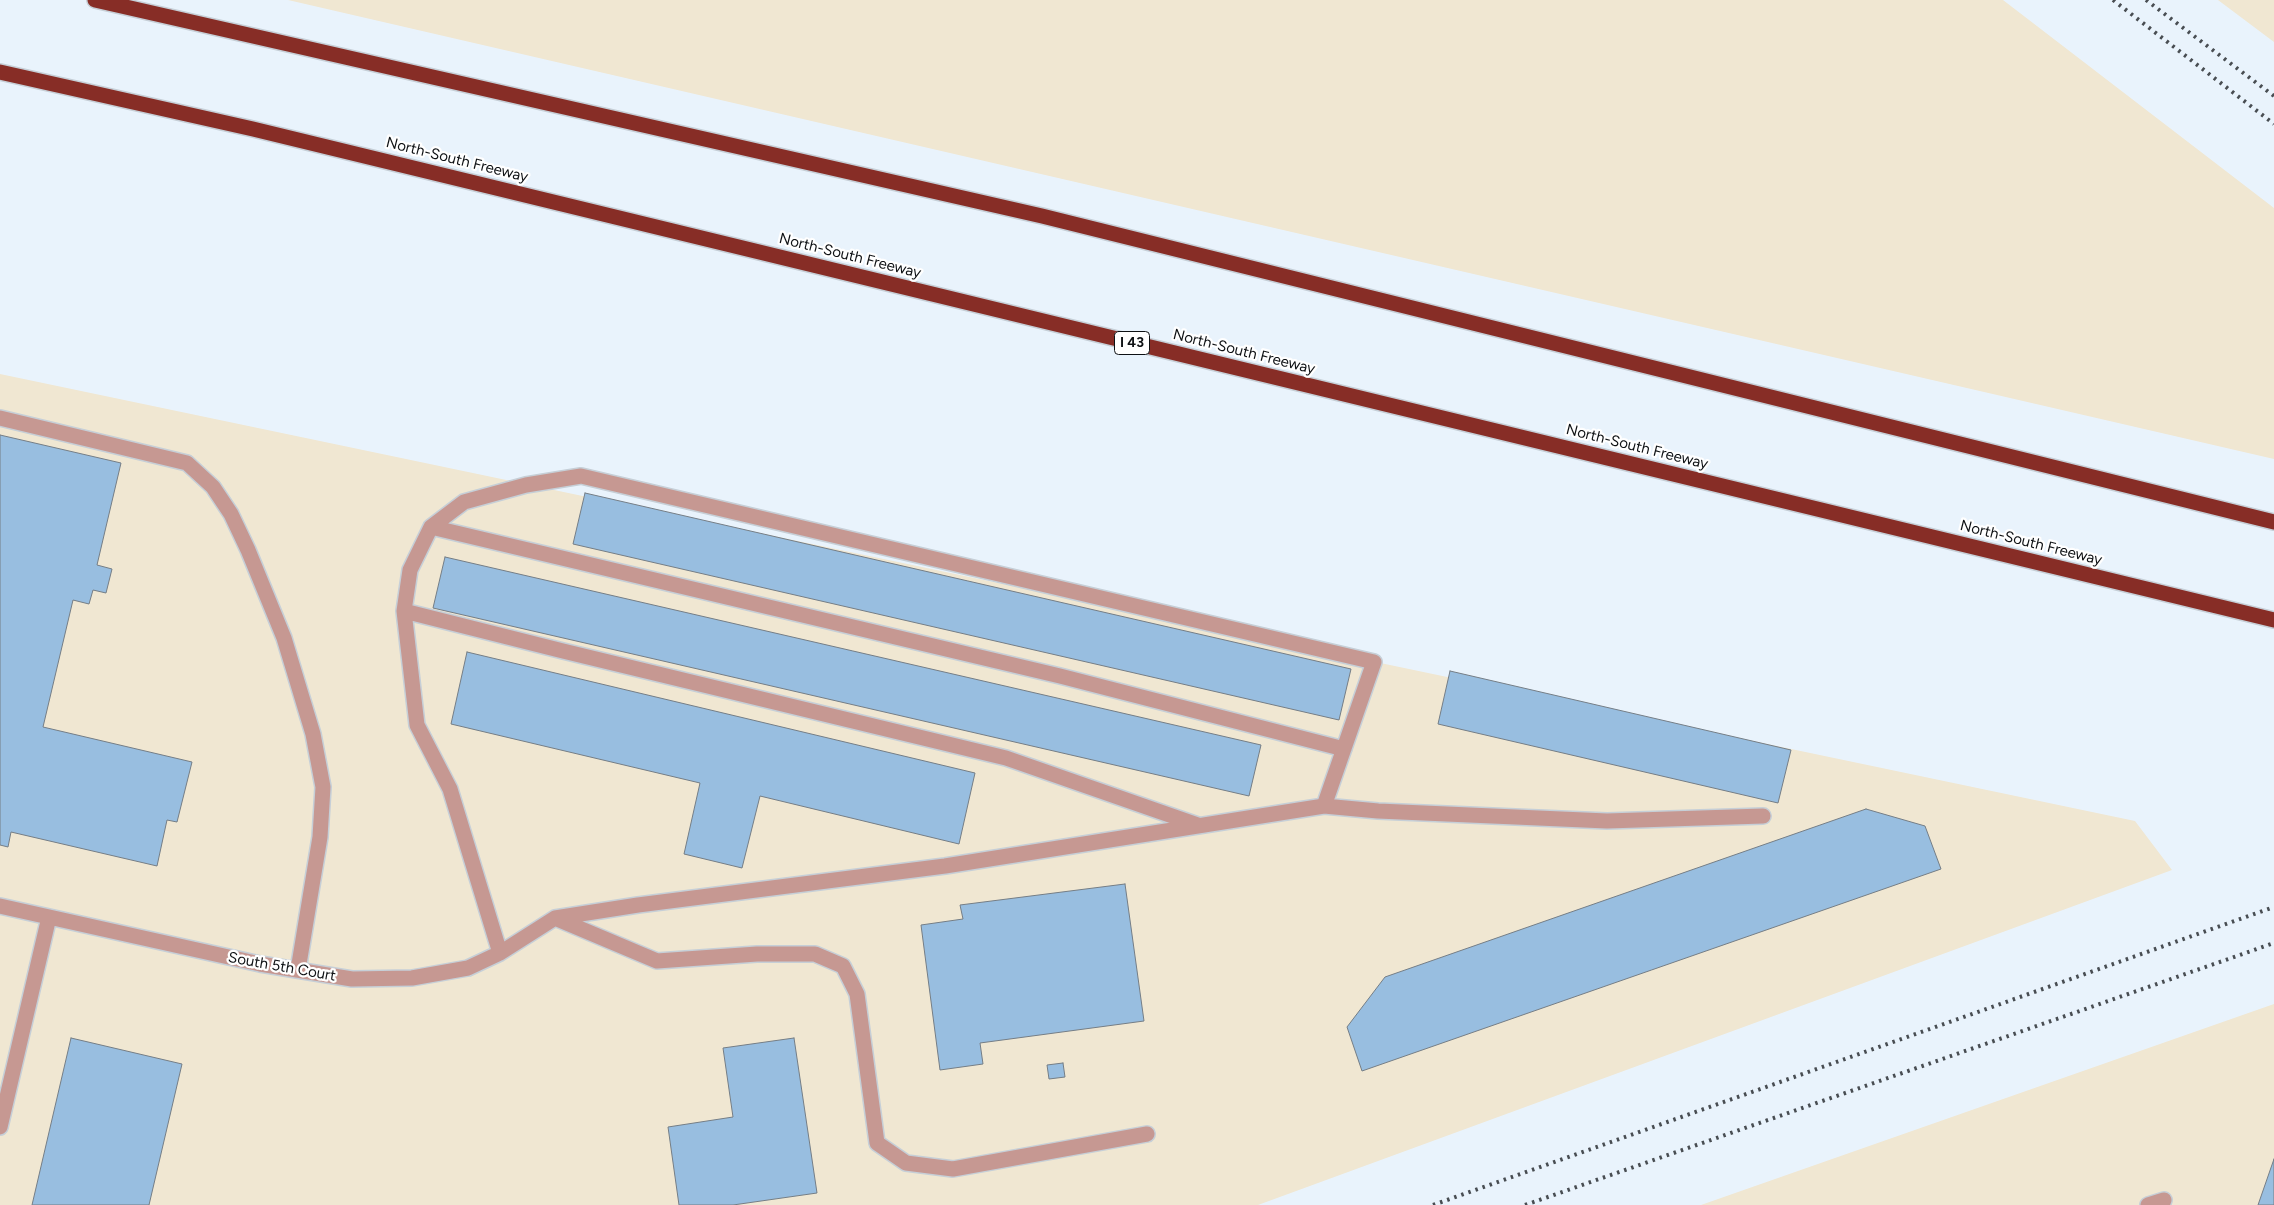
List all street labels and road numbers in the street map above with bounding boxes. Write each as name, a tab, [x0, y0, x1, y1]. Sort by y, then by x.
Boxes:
street label: North-South Freeway	[384, 134, 530, 186]
street label: North-South Freeway	[777, 230, 923, 282]
street label: North-South Freeway	[1171, 326, 1317, 378]
road number: I 43	[1114, 332, 1150, 354]
street label: North-South Freeway	[1564, 421, 1710, 473]
street label: North-South Freeway	[1958, 517, 2104, 569]
street label: South 5th Court	[227, 949, 337, 985]

